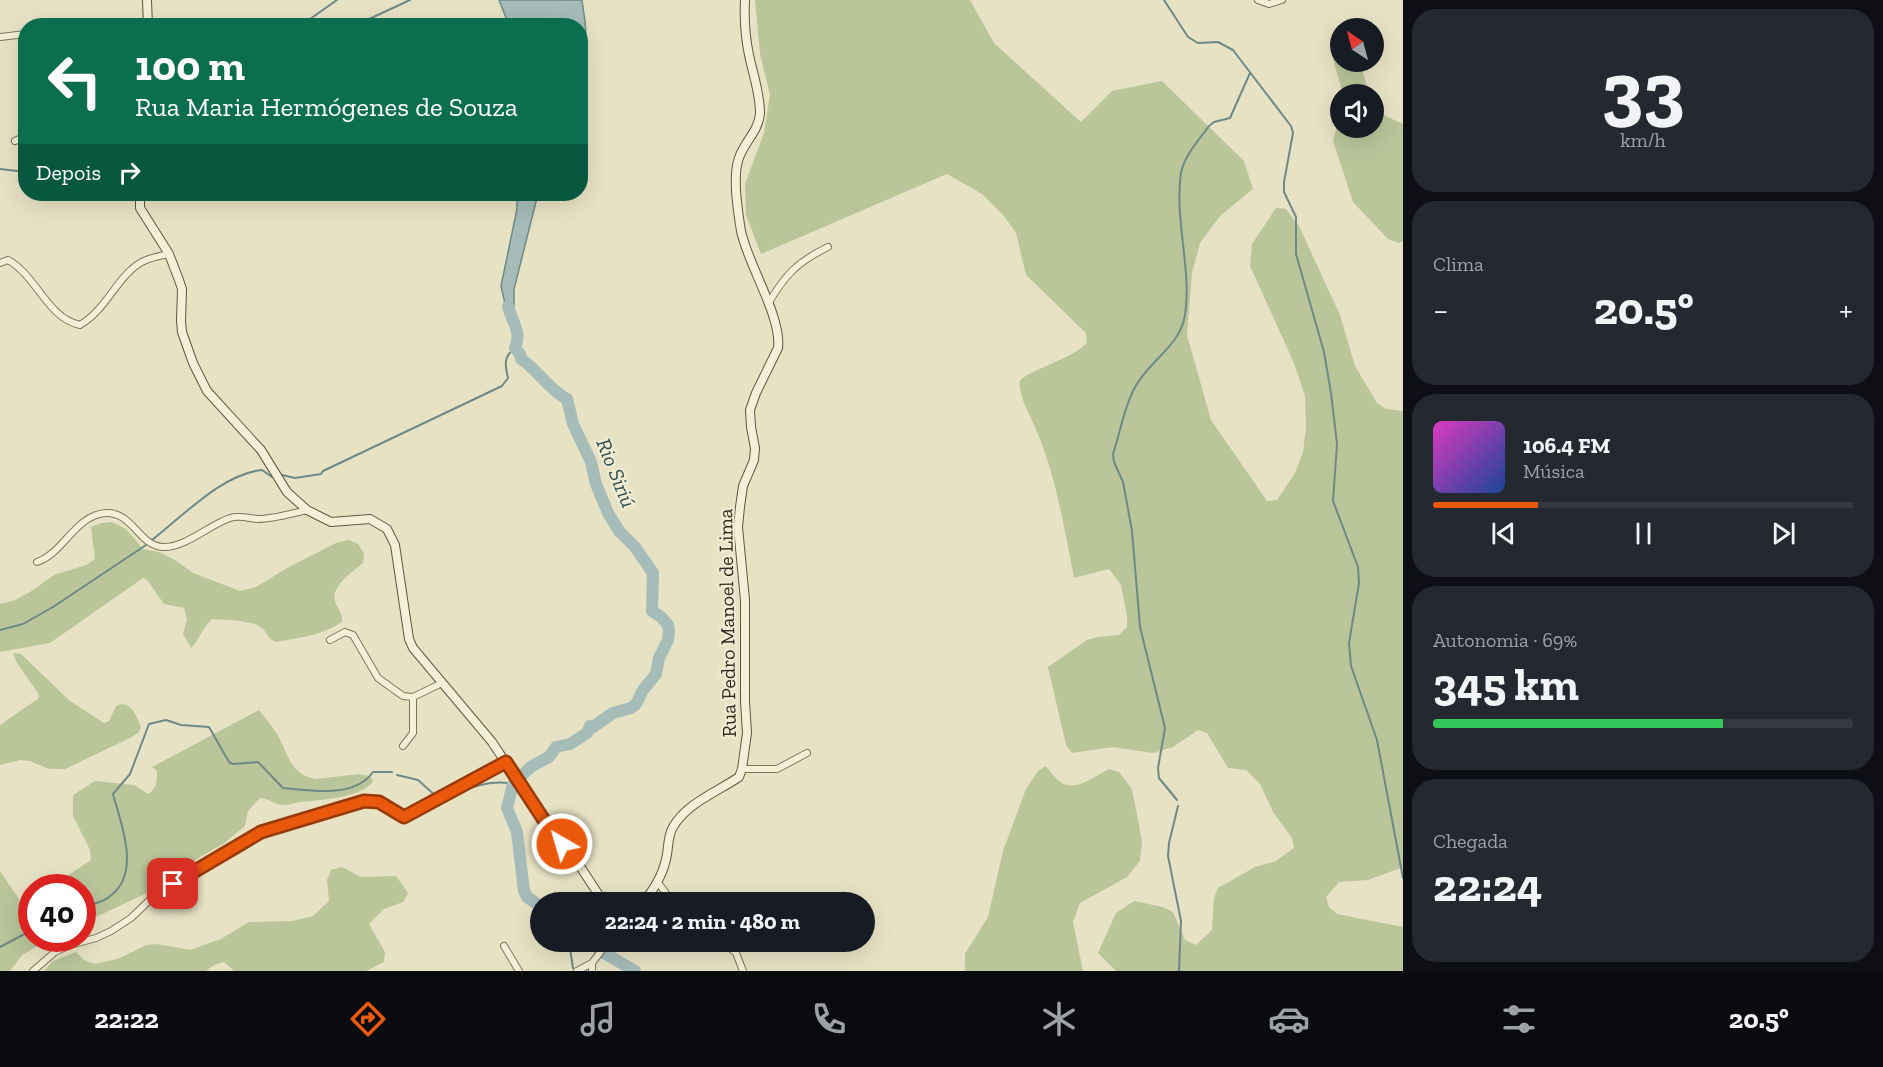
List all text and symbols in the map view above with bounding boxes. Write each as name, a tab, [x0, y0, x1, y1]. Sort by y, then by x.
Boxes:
north arrow	[1330, 18, 1384, 72]
map controls	[1330, 18, 1384, 138]
text: 100 m	[135, 40, 245, 91]
icon: left	[36, 42, 114, 120]
text: 33	[1601, 42, 1685, 136]
button: sound	[1330, 84, 1384, 138]
text: Rua Maria Hermógenes de Souza	[135, 91, 518, 123]
text: km/h	[1620, 128, 1666, 152]
icon: right	[113, 156, 146, 189]
text: Depois	[36, 159, 101, 186]
text: Clima	[1433, 252, 1484, 276]
text: 20.5°	[1594, 282, 1694, 336]
text: −	[1433, 290, 1448, 329]
text: +	[1839, 290, 1853, 329]
text: 106.4 FM	[1523, 432, 1610, 459]
water label: Rio Siriú	[591, 435, 642, 511]
text: Música	[1523, 459, 1585, 483]
street label: Rua Pedro Manoel de Lima	[713, 508, 741, 738]
icon: previous	[1487, 517, 1520, 550]
icon: pause	[1627, 517, 1660, 550]
icon: next	[1767, 517, 1800, 550]
text: Autonomia · 69%	[1433, 628, 1577, 652]
text: 345 km	[1433, 658, 1579, 712]
position arrow	[530, 812, 594, 876]
text: Chegada	[1433, 829, 1508, 853]
pin	[147, 858, 198, 909]
text: 22:24	[1433, 859, 1542, 913]
icon: arrive	[156, 867, 189, 900]
speed limit sign: 40	[18, 874, 96, 952]
text: 22:24 · 2 min · 480 m	[605, 908, 800, 935]
icon: directions	[347, 998, 389, 1040]
icon: music	[577, 998, 619, 1040]
icon: phone	[808, 998, 850, 1040]
icon: climate	[1038, 998, 1080, 1040]
icon: car	[1268, 998, 1310, 1040]
icon: filters	[1498, 998, 1540, 1040]
text: 22:22	[94, 1003, 159, 1035]
text: 20.5°	[1729, 1003, 1789, 1035]

